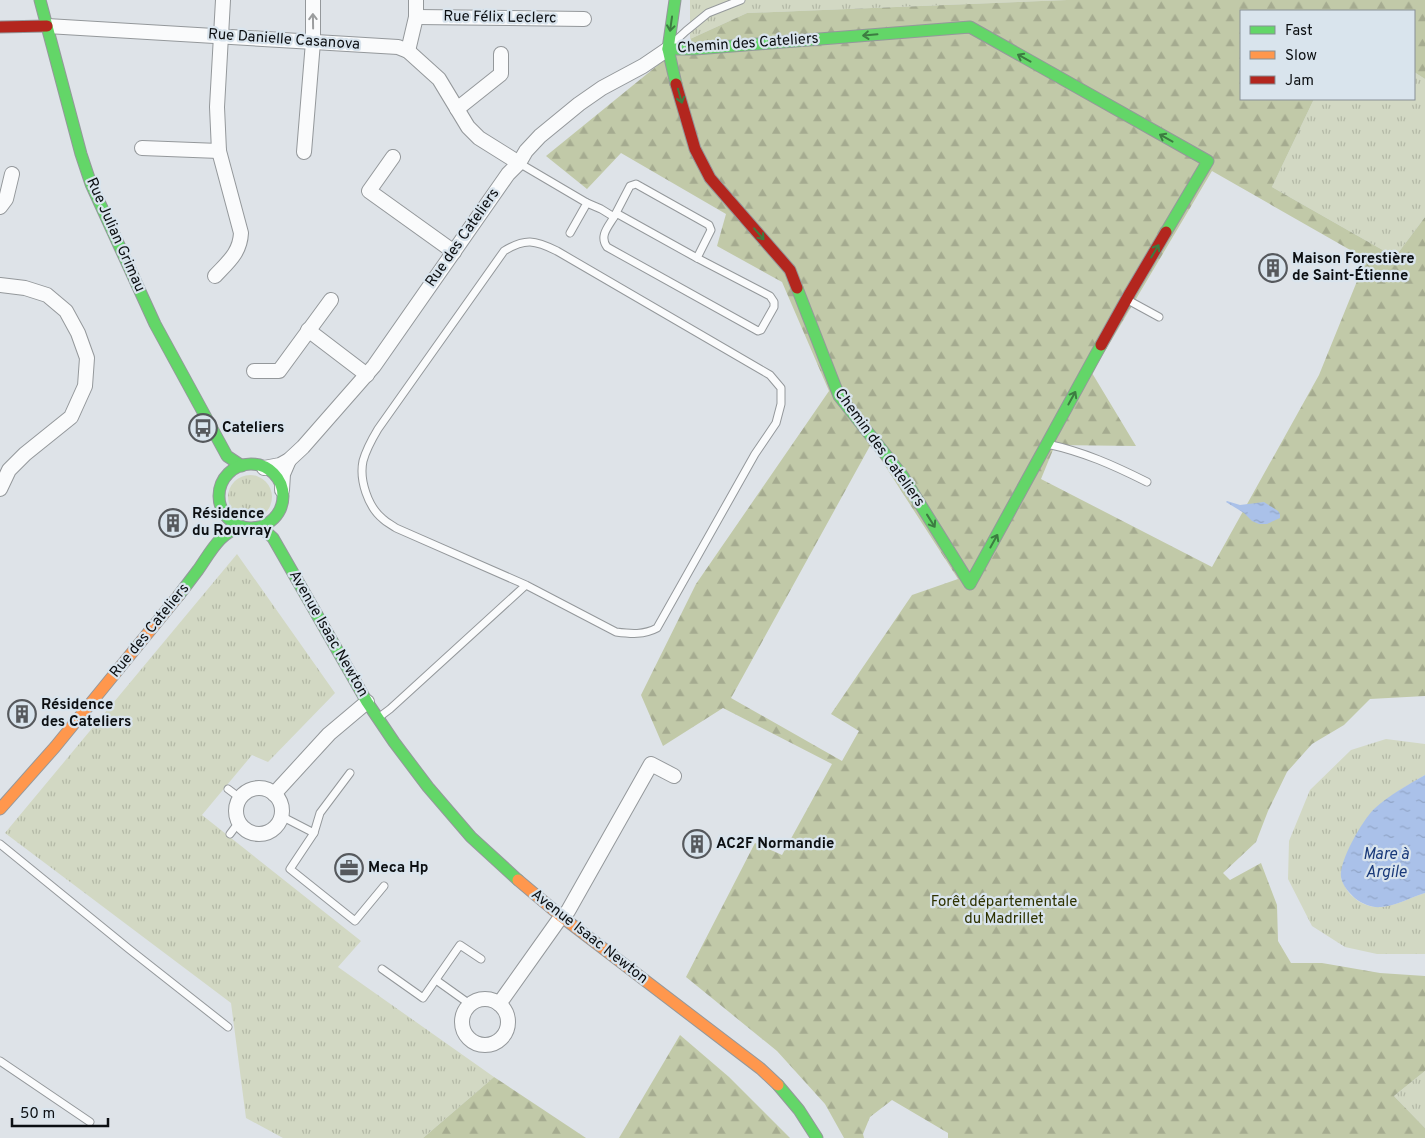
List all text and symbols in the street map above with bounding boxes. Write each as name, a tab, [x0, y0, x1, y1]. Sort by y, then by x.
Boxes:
street label: Rue Félix Leclerc	[443, 8, 557, 28]
legend	[1240, 10, 1415, 100]
one-way arrow	[308, 13, 318, 30]
one-way arrow	[666, 16, 676, 32]
text: Fast	[1285, 22, 1313, 41]
street label: Rue Danielle Casanova	[207, 25, 361, 55]
street label: Chemin des Cateliers	[677, 30, 819, 58]
one-way arrow	[862, 31, 878, 40]
text: Slow	[1285, 47, 1317, 66]
one-way arrow	[1017, 53, 1032, 62]
text: Jam	[1285, 72, 1314, 91]
one-way arrow	[675, 87, 685, 103]
one-way arrow	[1159, 132, 1173, 142]
street label: Rue Julian Grimau	[81, 175, 149, 295]
street label: Rue des Cateliers	[422, 185, 504, 291]
one-way arrow	[753, 228, 764, 241]
one-way arrow	[1150, 244, 1160, 258]
place label: Maison Forestière de Saint-Étienne	[1292, 250, 1415, 286]
building icon: Maison Forestière de Saint-Étienne	[1258, 253, 1288, 283]
street label: Chemin des Cateliers	[830, 385, 928, 511]
one-way arrow	[1067, 391, 1077, 406]
bus stop icon: Cateliers	[188, 413, 218, 443]
place label: Cateliers	[222, 419, 284, 438]
place label: Résidence du Rouvray	[192, 505, 272, 541]
building icon: Résidence du Rouvray	[158, 508, 188, 538]
one-way arrow	[926, 513, 936, 527]
one-way arrow	[989, 534, 999, 549]
street label: Avenue Isaac Newton	[284, 567, 372, 701]
street label: Rue des Cateliers	[106, 580, 194, 682]
place label: Résidence des Cateliers	[41, 696, 131, 732]
building icon: Résidence des Cateliers	[7, 699, 37, 729]
building icon: AC2F Normandie	[682, 829, 712, 859]
place label: AC2F Normandie	[716, 835, 834, 854]
water label: Mare à Argile	[1363, 845, 1410, 883]
office icon: Meca Hp	[334, 853, 364, 883]
place label: Meca Hp	[368, 859, 428, 878]
street label: Avenue Isaac Newton	[527, 885, 651, 989]
park label: Forêt départementale du Madrillet	[931, 893, 1077, 929]
scale bar	[12, 1096, 109, 1128]
text: 50 m	[20, 1105, 55, 1124]

